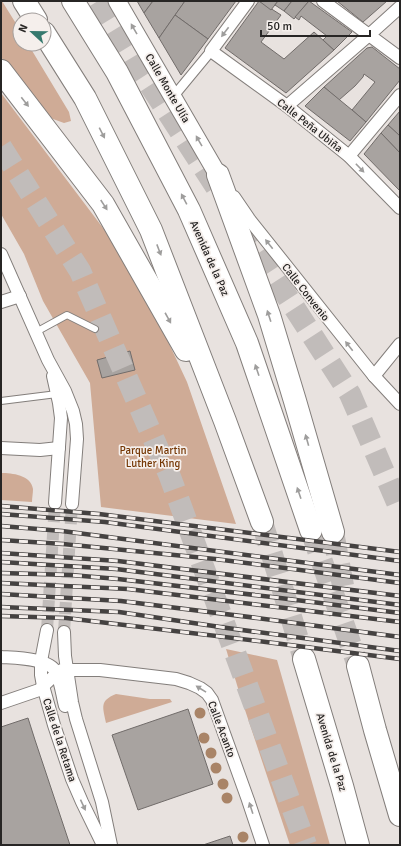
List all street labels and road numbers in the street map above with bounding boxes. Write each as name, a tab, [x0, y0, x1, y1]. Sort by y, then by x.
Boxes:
street label: Calle Monte Ulía	[143, 51, 193, 125]
street label: Calle Peña Ubiña	[274, 96, 345, 155]
street label: Avenida de la Paz	[187, 218, 232, 298]
street label: Calle Convenio	[279, 261, 332, 324]
street label: Calle de la Retama	[40, 697, 79, 784]
street label: Calle Acanto	[205, 699, 238, 759]
street label: Avenida de la Paz	[313, 711, 350, 793]

